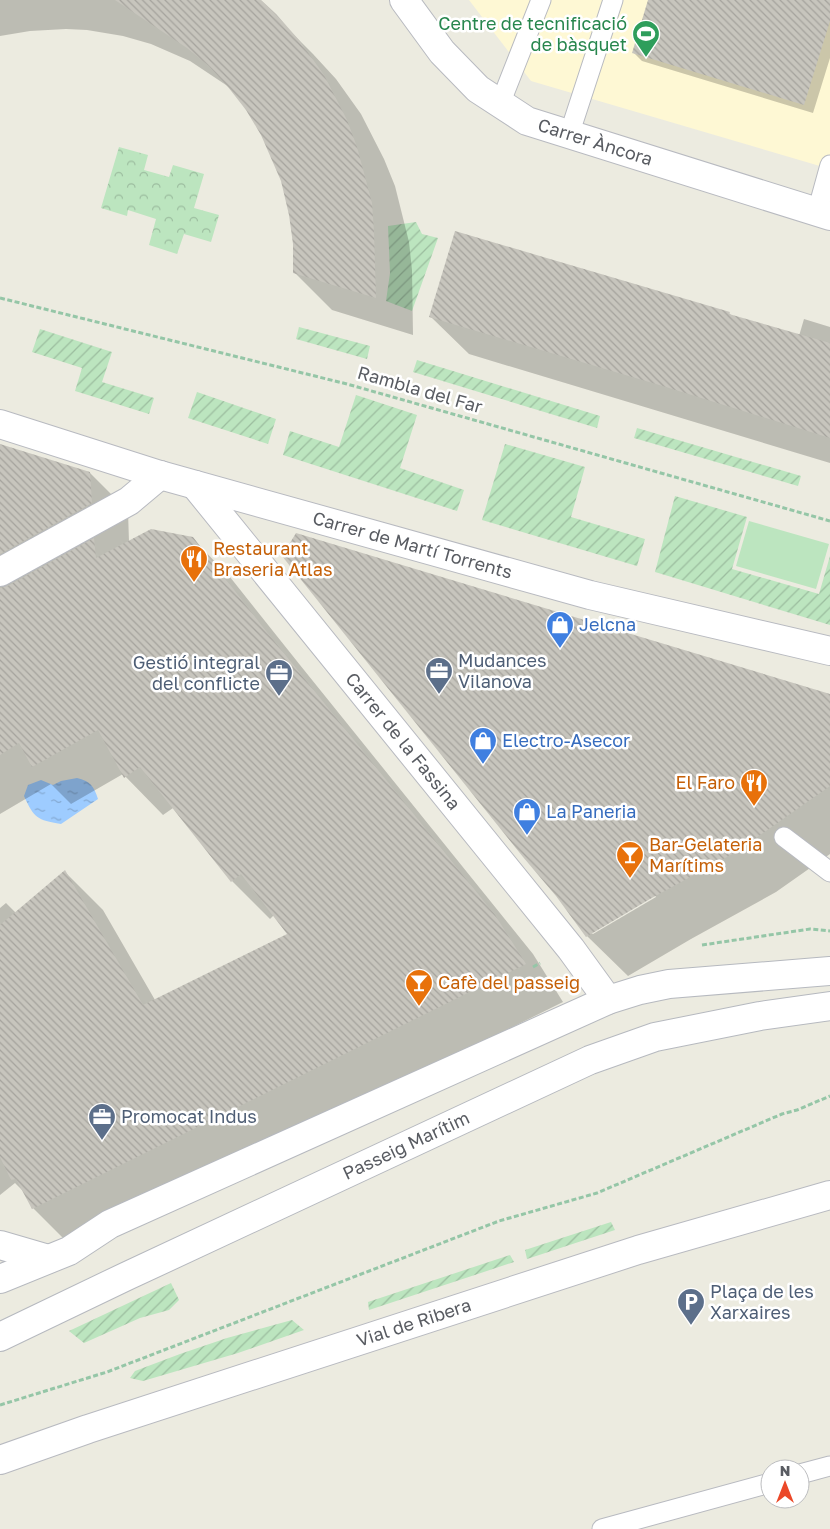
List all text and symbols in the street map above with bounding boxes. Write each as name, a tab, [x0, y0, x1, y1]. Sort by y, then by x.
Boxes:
place label: Centre de tecnificació de bàsquet	[438, 12, 627, 55]
sports icon: Centre de tecnificació de bàsquet	[631, 19, 661, 58]
street label: Carrer Àncora	[535, 113, 656, 170]
street label: Rambla del Far	[355, 361, 485, 417]
street label: Carrer de Martí Torrents	[310, 506, 515, 583]
place label: Restaurant Braseria Atlas	[213, 537, 333, 580]
restaurant icon: Restaurant Braseria Atlas	[179, 544, 209, 583]
shop icon: Jelcna	[545, 610, 575, 649]
place label: Jelcna	[579, 613, 636, 635]
place label: Mudances Vilanova	[458, 649, 546, 692]
place label: Gestió integral del conflicte	[133, 651, 260, 694]
office icon: Mudances Vilanova	[424, 656, 454, 695]
office icon: Gestió integral del conflicte	[264, 658, 294, 697]
street label: Carrer de la Fassina	[341, 668, 466, 814]
shop icon: Electro-Asecor	[468, 726, 498, 765]
place label: Electro-Asecor	[502, 729, 630, 751]
restaurant icon: El Faro	[739, 768, 769, 807]
place label: El Faro	[676, 771, 735, 793]
shop icon: La Paneria	[512, 797, 542, 836]
place label: La Paneria	[546, 800, 636, 822]
place label: Bar-Gelateria Marítims	[649, 833, 763, 876]
bar icon: Bar-Gelateria Marítims	[615, 840, 645, 879]
bar icon: Cafè del passeig	[404, 968, 434, 1007]
place label: Cafè del passeig	[438, 971, 580, 993]
office icon: Promocat Indus	[87, 1102, 117, 1141]
place label: Promocat Indus	[121, 1105, 257, 1127]
street label: Passeig Marítim	[339, 1106, 473, 1184]
place label: Plaça de les Xarxaires	[710, 1280, 814, 1323]
parking icon: Plaça de les Xarxaires	[676, 1287, 706, 1326]
street label: Vial de Ribera	[354, 1293, 474, 1351]
north arrow	[760, 1459, 810, 1509]
text: N	[780, 1462, 790, 1479]

